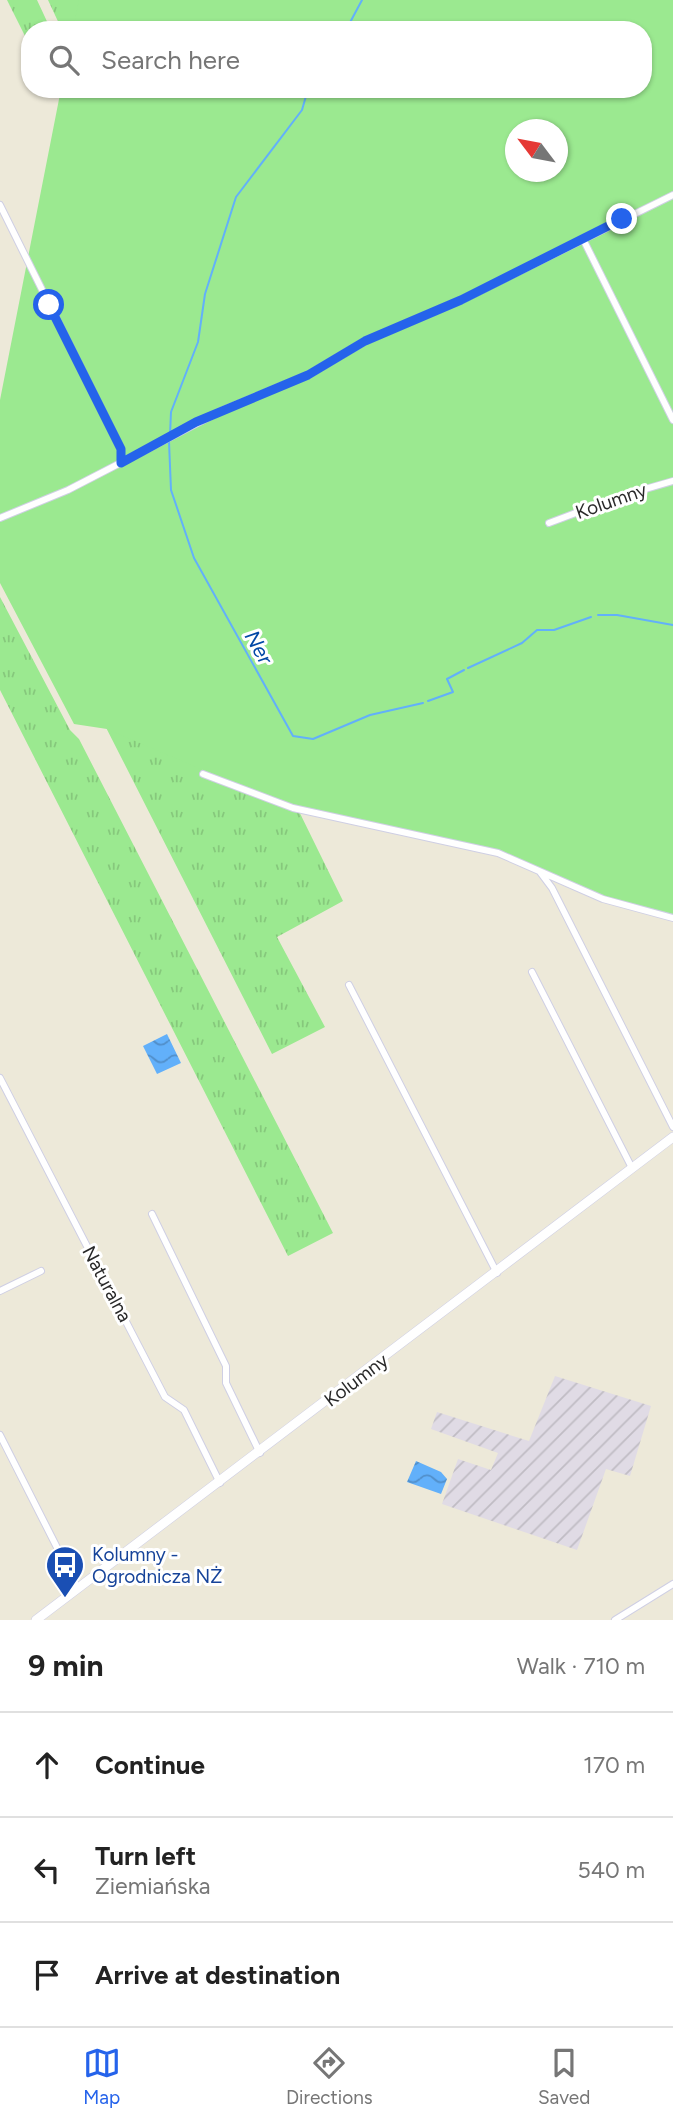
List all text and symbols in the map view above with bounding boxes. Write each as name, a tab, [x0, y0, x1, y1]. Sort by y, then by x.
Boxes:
search box	[21, 21, 652, 98]
icon: search	[45, 41, 83, 79]
text: Search here	[101, 44, 240, 76]
north arrow	[505, 119, 568, 182]
route end	[606, 203, 637, 234]
route start	[33, 289, 64, 320]
street label: Kolumny	[572, 478, 650, 524]
water label: Ner	[240, 626, 279, 669]
street label: Naturalna	[77, 1242, 137, 1326]
street label: Kolumny	[320, 1349, 392, 1411]
place label: Kolumny - Ogrodnicza NŻ	[92, 1543, 222, 1588]
bus stop icon: Kolumny - Ogrodnicza NŻ	[44, 1544, 86, 1599]
text: 9 min	[28, 1647, 104, 1684]
text: Walk · 710 m	[517, 1652, 645, 1680]
icon: ahead	[28, 1746, 66, 1784]
text: Continue	[95, 1749, 205, 1781]
text: 170 m	[583, 1751, 645, 1779]
text: Turn left	[95, 1840, 196, 1872]
icon: left	[28, 1851, 66, 1889]
text: 540 m	[577, 1856, 645, 1884]
text: Ziemiańska	[95, 1872, 210, 1900]
icon: arrive	[28, 1956, 66, 1994]
text: Arrive at destination	[95, 1959, 340, 1991]
tab: Map	[83, 2044, 121, 2109]
tab: Directions	[286, 2044, 373, 2109]
tab: Saved	[538, 2044, 590, 2109]

